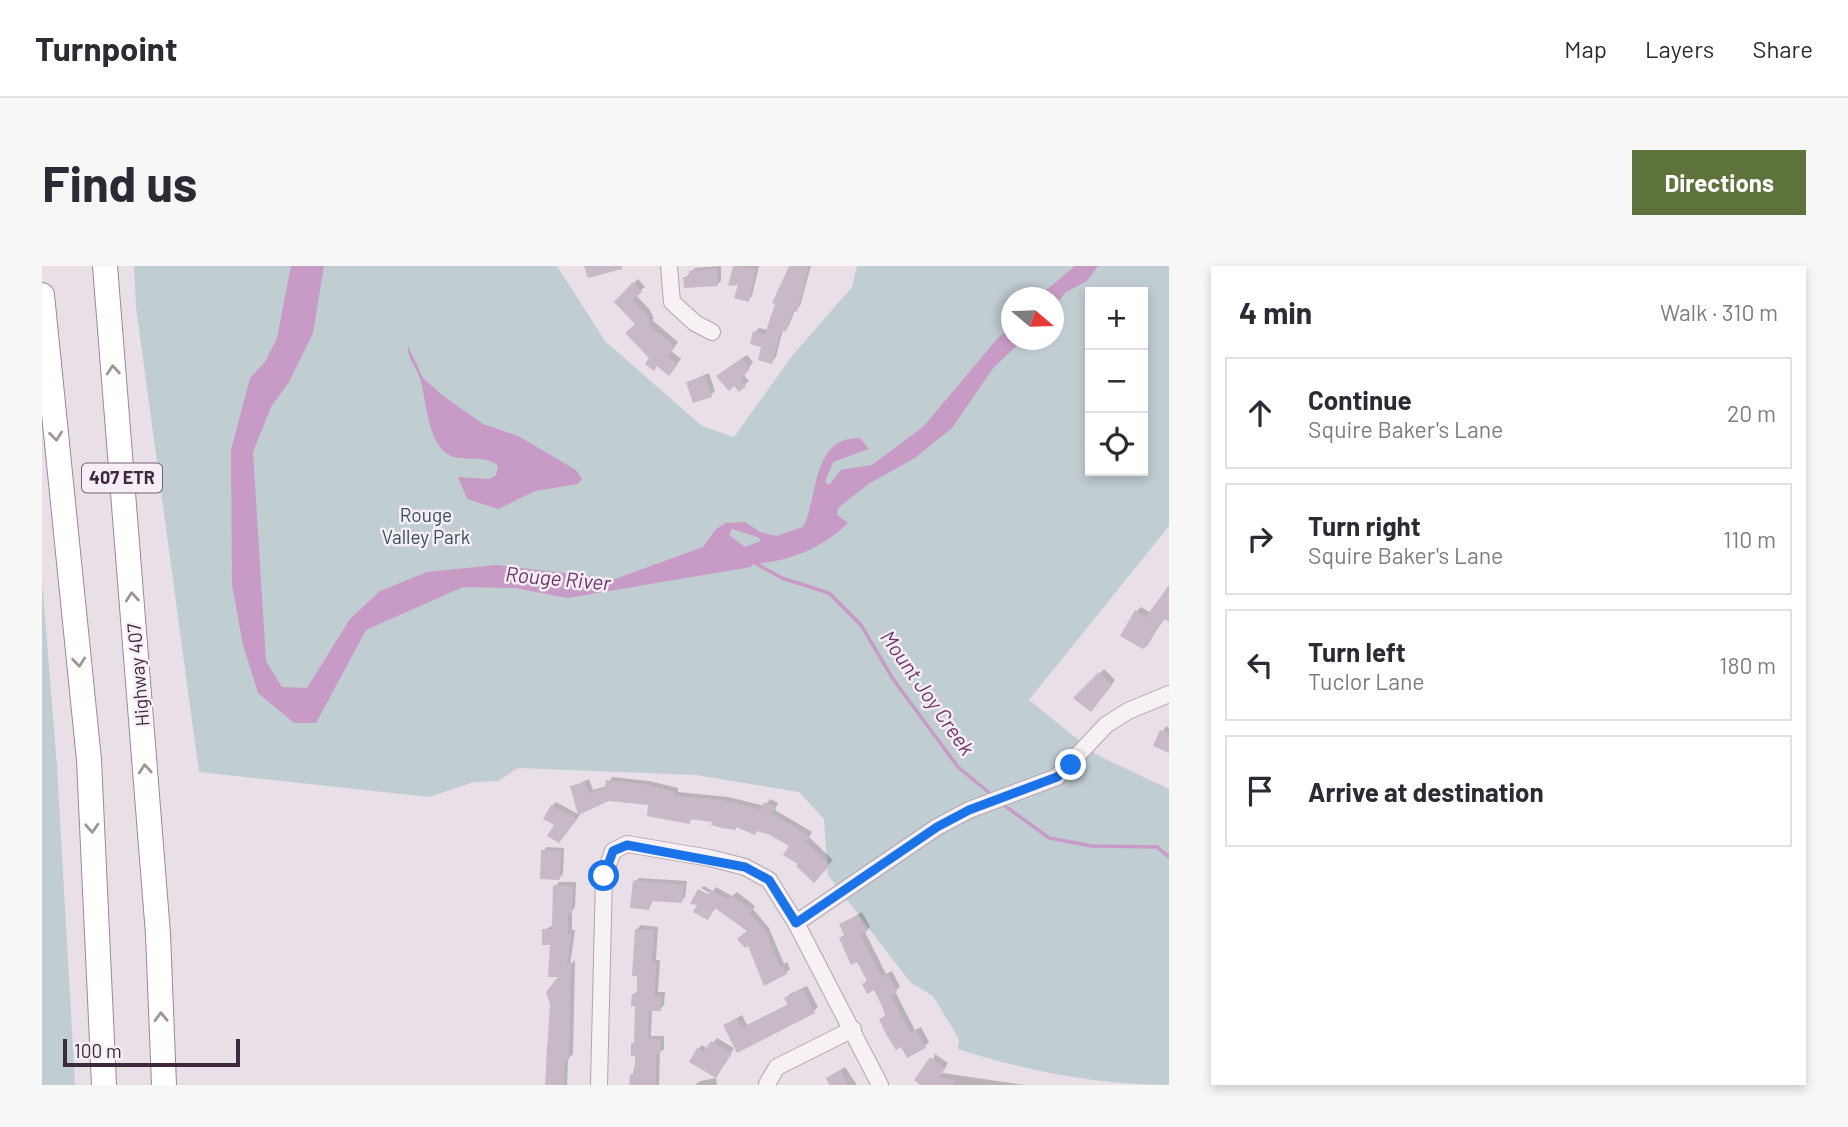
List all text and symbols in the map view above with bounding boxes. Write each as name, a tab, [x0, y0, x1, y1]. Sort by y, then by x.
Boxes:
text: Turnpoint	[35, 28, 177, 68]
text: Map	[1564, 34, 1607, 63]
text: Layers	[1645, 34, 1714, 63]
text: Share	[1752, 34, 1813, 63]
button: Directions	[1632, 150, 1806, 215]
text: Find us	[42, 153, 197, 212]
north arrow	[1001, 287, 1064, 350]
map controls	[1085, 287, 1148, 476]
button: +	[1085, 287, 1148, 350]
text: 4 min	[1239, 294, 1312, 330]
text: Walk · 310 m	[1660, 298, 1778, 326]
button: −	[1085, 350, 1148, 413]
one-way arrow	[106, 365, 121, 376]
text: Continue	[1308, 384, 1412, 415]
icon: ahead	[1241, 394, 1279, 432]
text: 20 m	[1727, 399, 1776, 427]
button: locate	[1085, 413, 1148, 476]
text: Squire Baker's Lane	[1308, 415, 1503, 443]
one-way arrow	[49, 430, 64, 441]
road number: 407 ETR	[82, 463, 162, 492]
park label: Rouge Valley Park	[382, 503, 470, 548]
text: Turn right	[1308, 510, 1421, 541]
icon: right	[1241, 520, 1279, 558]
text: 110 m	[1723, 525, 1776, 553]
text: Squire Baker's Lane	[1308, 541, 1503, 569]
water label: Rouge River	[504, 560, 612, 595]
one-way arrow	[125, 591, 140, 602]
street label: Highway 407	[122, 623, 153, 728]
water label: Mount Joy Creek	[876, 625, 981, 760]
text: Turn left	[1308, 636, 1406, 667]
icon: left	[1241, 646, 1279, 684]
text: 180 m	[1719, 651, 1776, 679]
one-way arrow	[71, 657, 86, 668]
text: Tuclor Lane	[1308, 667, 1425, 695]
route end	[1055, 749, 1086, 780]
one-way arrow	[138, 763, 153, 774]
icon: arrive	[1241, 772, 1279, 810]
text: Arrive at destination	[1308, 776, 1544, 807]
one-way arrow	[85, 823, 100, 834]
route start	[588, 860, 619, 891]
one-way arrow	[154, 1011, 169, 1022]
scale bar	[63, 1036, 240, 1068]
text: 100 m	[74, 1039, 122, 1062]

